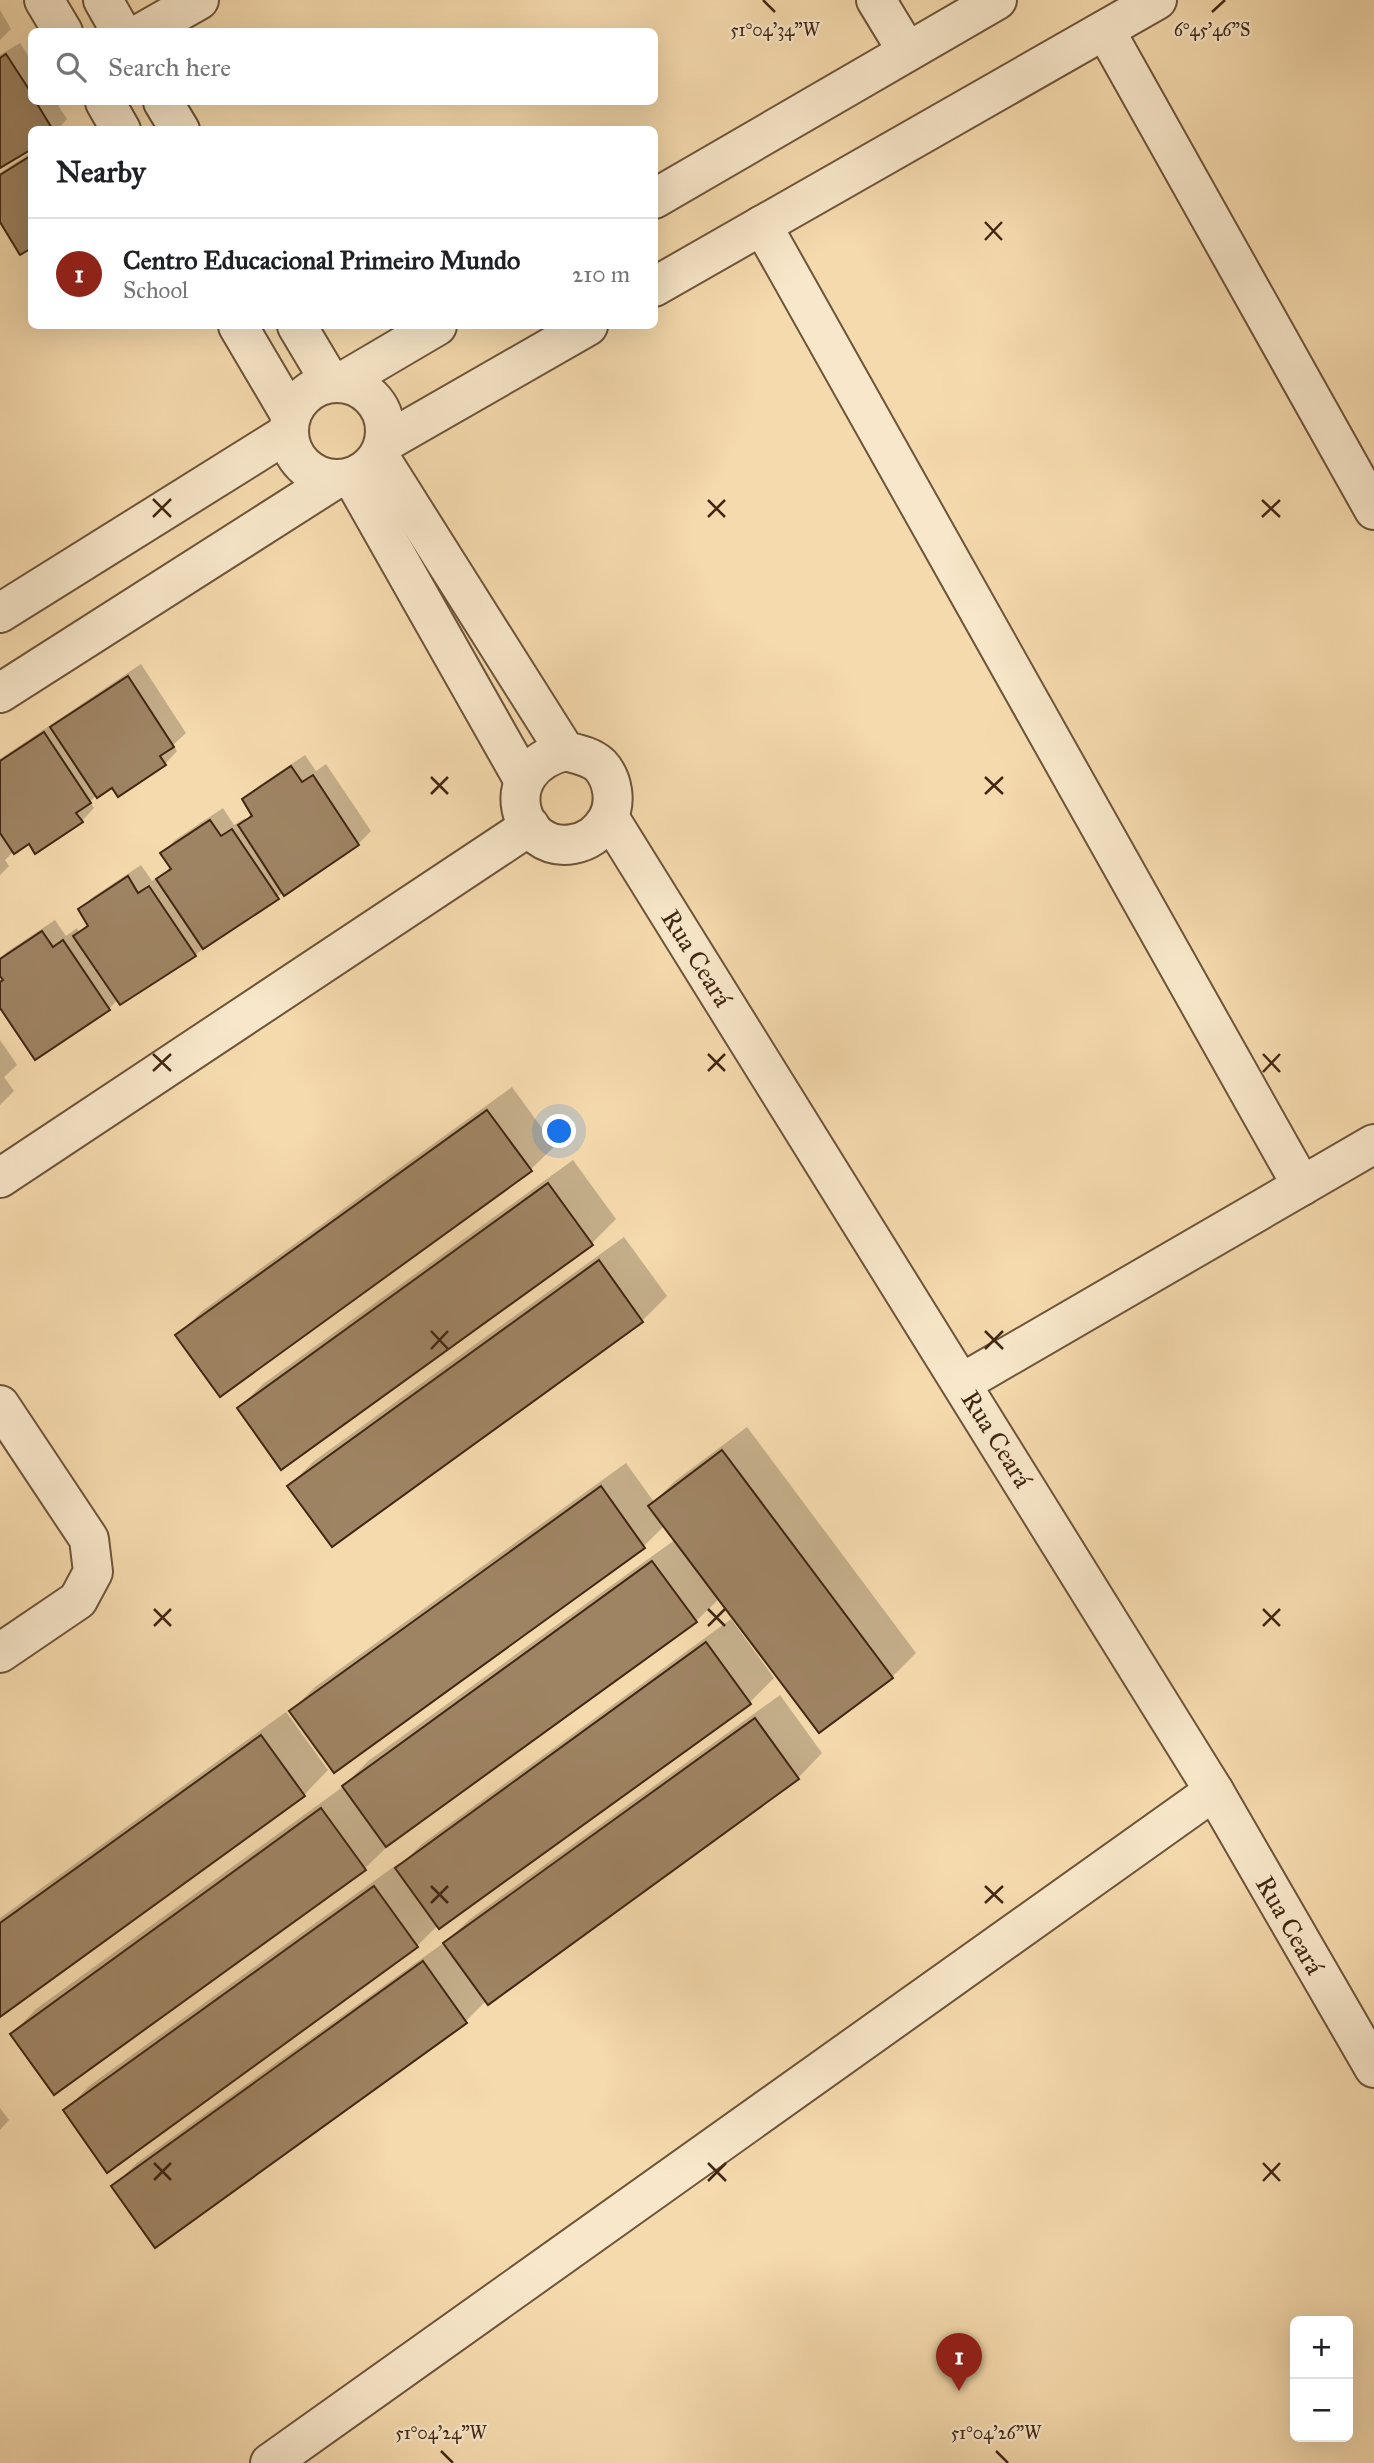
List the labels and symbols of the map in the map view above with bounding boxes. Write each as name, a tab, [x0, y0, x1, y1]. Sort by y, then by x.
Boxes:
text: 51°04'34"W	[730, 19, 821, 41]
text: 6°45'46"S	[1174, 19, 1250, 41]
street label: Rua Ceará	[655, 903, 739, 1013]
your location	[542, 1114, 576, 1148]
street label: Rua Ceará	[955, 1384, 1039, 1494]
street label: Rua Ceará	[1249, 1870, 1331, 1980]
pin: 1	[936, 2333, 982, 2391]
text: 51°04'24"W	[395, 2422, 488, 2444]
text: 51°04'26"W	[951, 2422, 1042, 2444]

